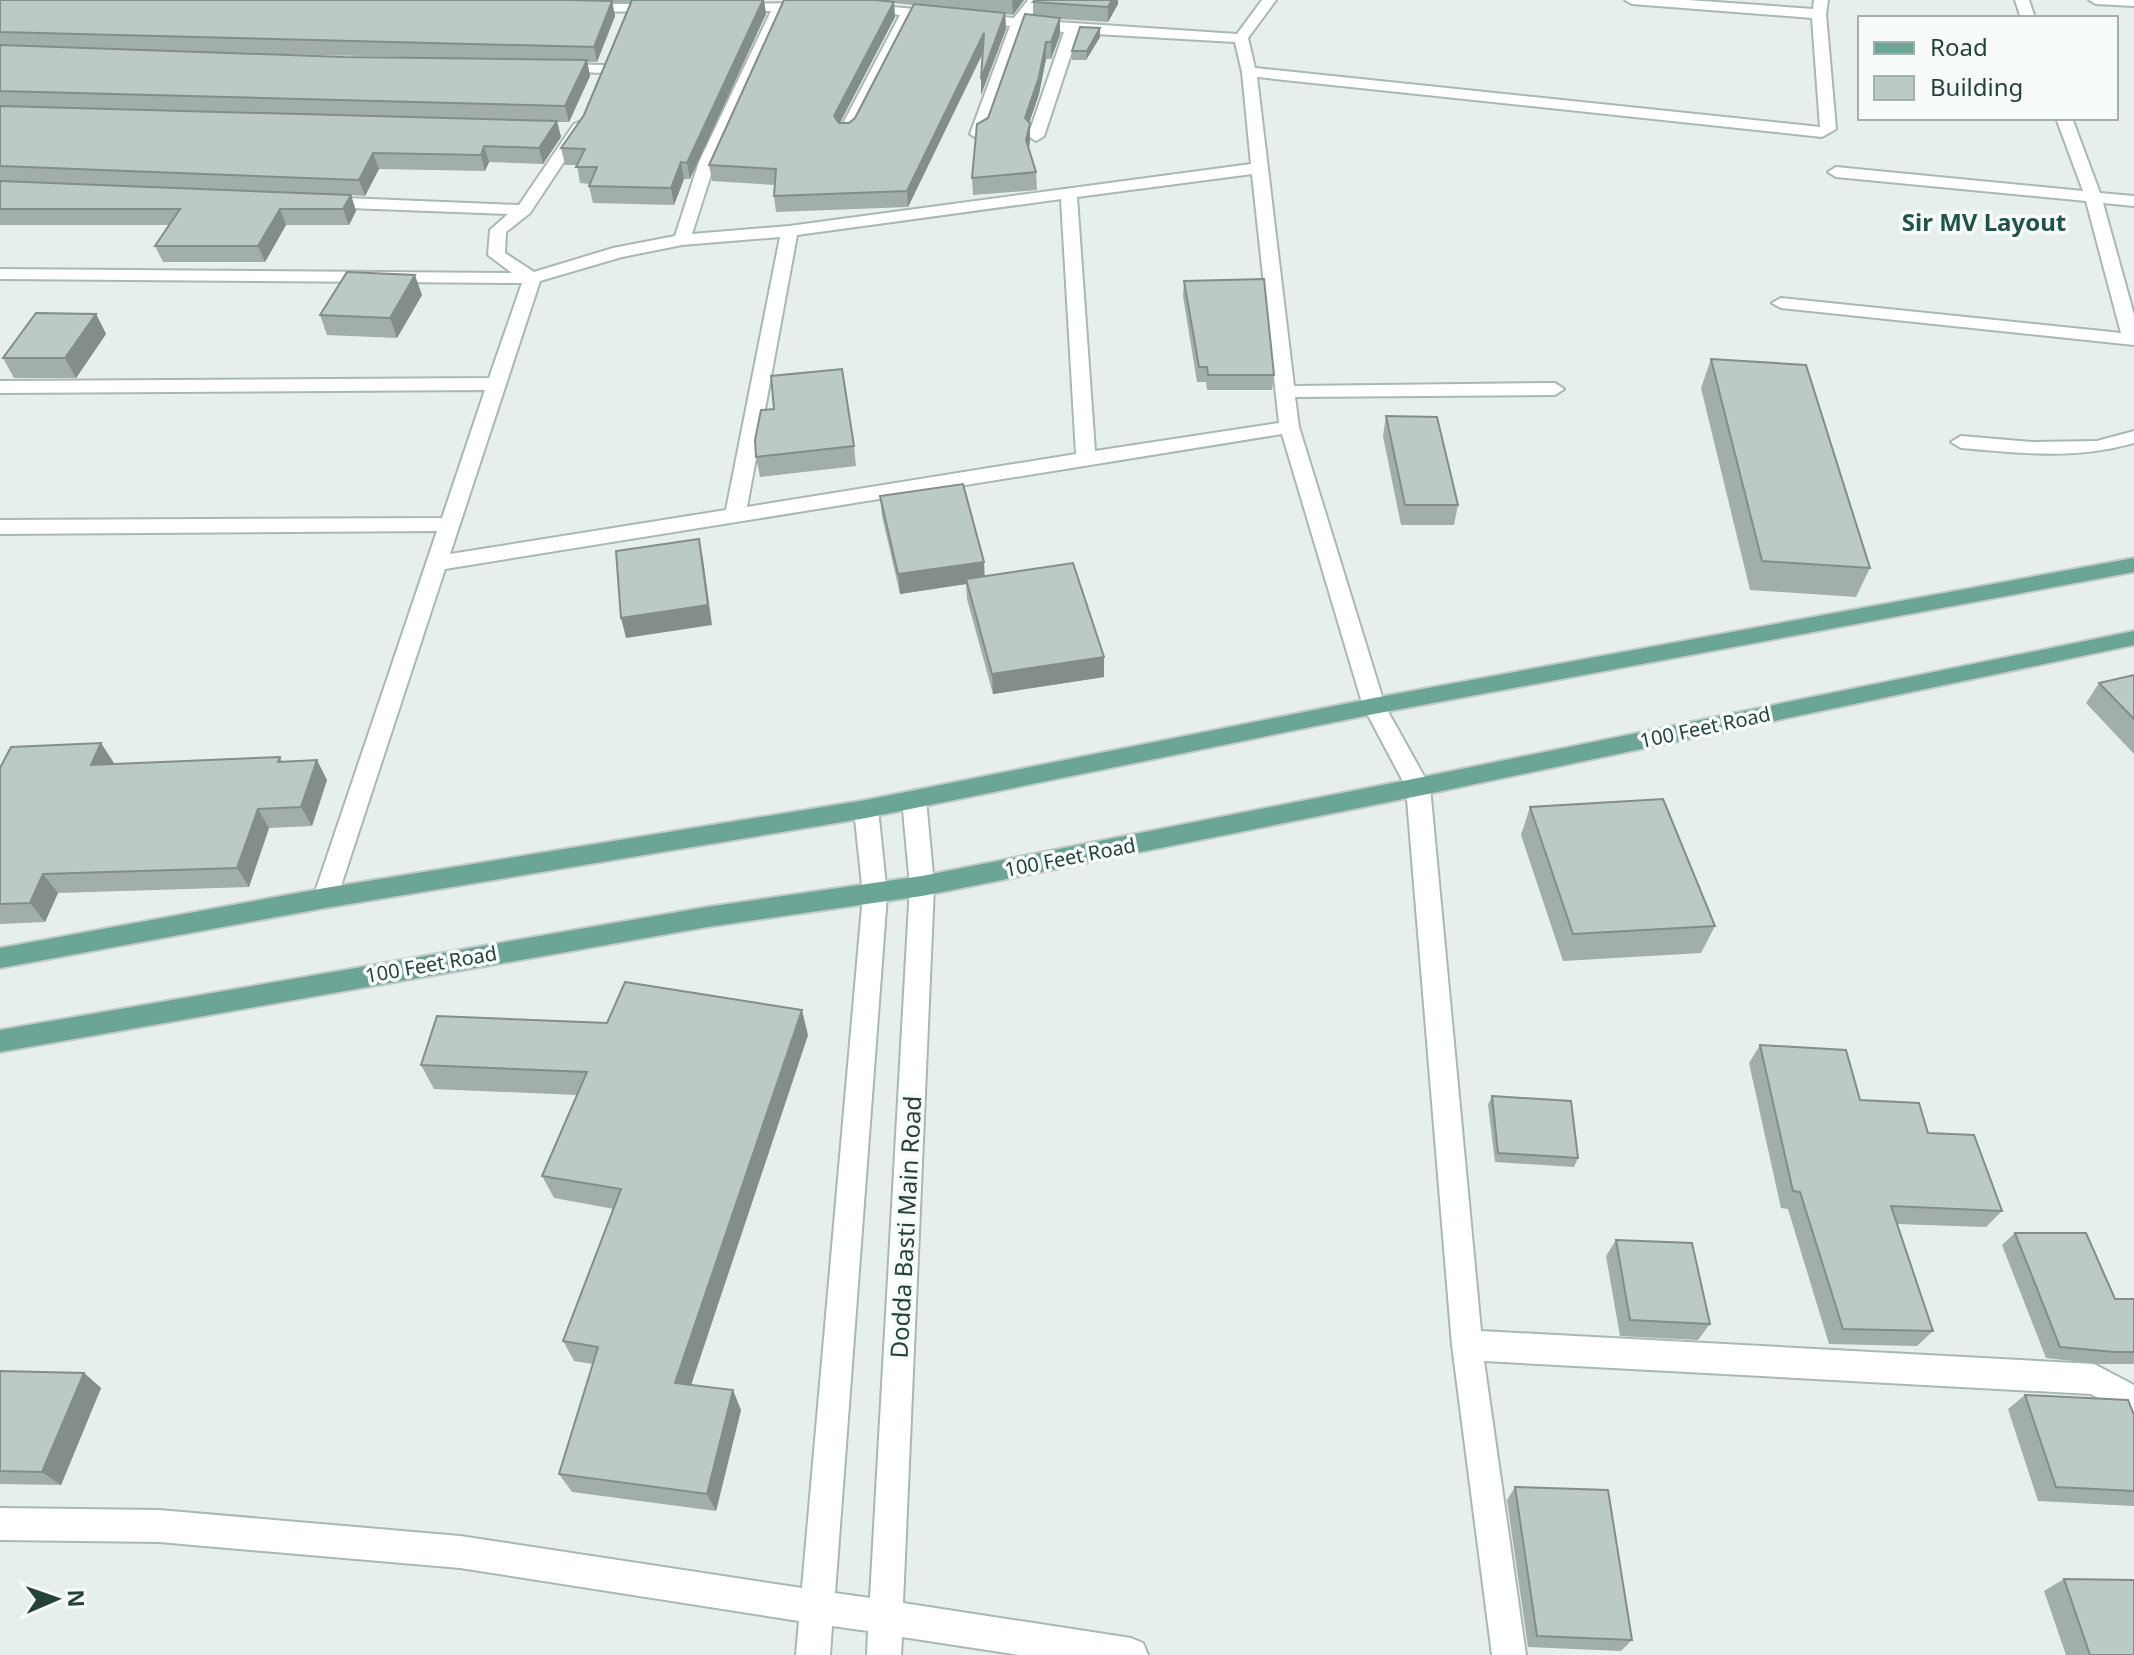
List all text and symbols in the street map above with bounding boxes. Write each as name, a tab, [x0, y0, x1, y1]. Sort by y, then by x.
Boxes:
legend	[1858, 16, 2118, 120]
text: Road	[1930, 30, 1988, 63]
text: Building	[1930, 70, 2023, 103]
district label: Sir MV Layout	[1902, 205, 2066, 238]
street label: 100 Feet Road	[1637, 700, 1773, 754]
street label: 100 Feet Road	[1002, 831, 1138, 883]
street label: 100 Feet Road	[363, 939, 499, 989]
street label: Dodda Basti Main Road	[882, 1095, 928, 1359]
north arrow	[16, 1559, 96, 1639]
text: N	[62, 1589, 92, 1608]

